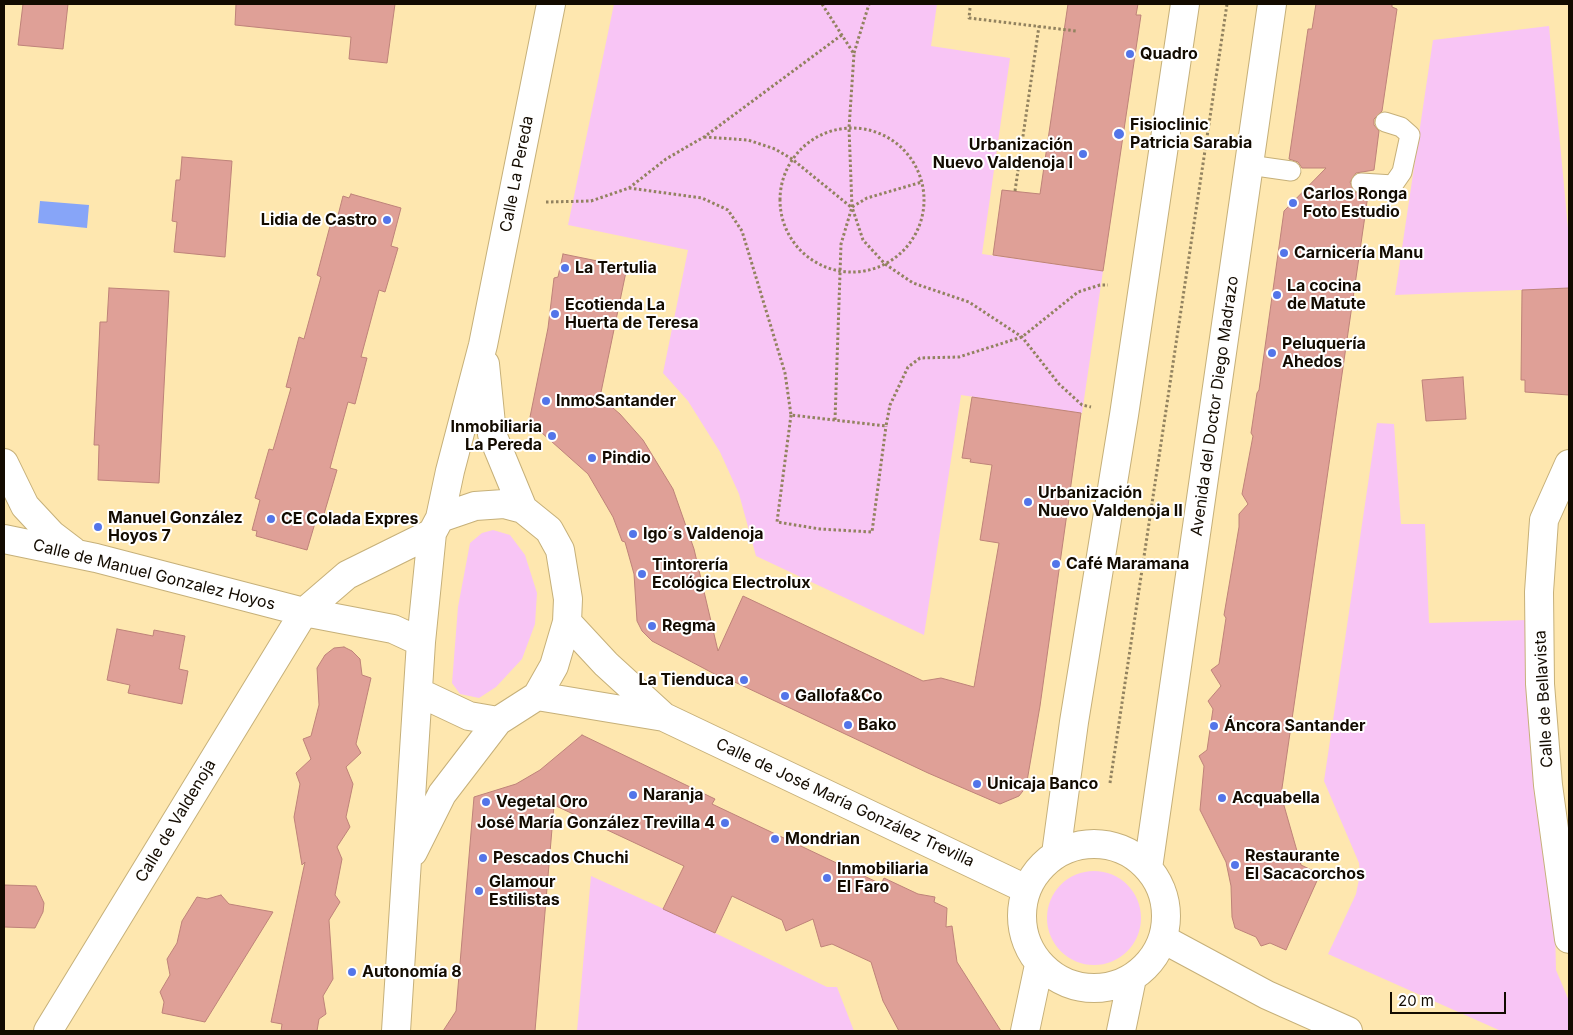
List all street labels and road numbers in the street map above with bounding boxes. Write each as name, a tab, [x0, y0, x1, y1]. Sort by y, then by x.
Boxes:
street label: Calle La Pereda	[496, 114, 538, 234]
street label: Avenida del Doctor Diego Madrazo	[1187, 275, 1243, 537]
street label: Calle de Manuel Gonzalez Hoyos	[31, 536, 277, 614]
street label: Calle de Bellavista	[1531, 630, 1557, 768]
street label: Calle de José María González Trevilla	[713, 735, 977, 871]
street label: Calle de Valdenoja	[132, 756, 220, 886]

